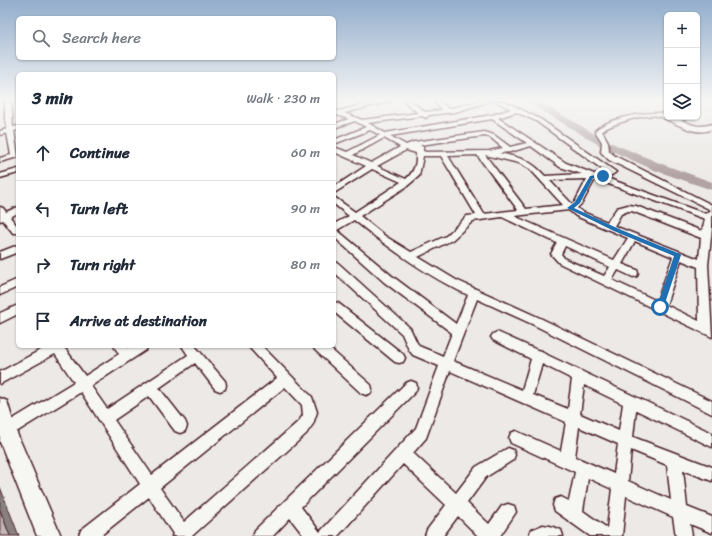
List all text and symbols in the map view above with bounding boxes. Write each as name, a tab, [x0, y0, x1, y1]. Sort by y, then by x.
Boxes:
map controls	[664, 12, 700, 120]
button: +	[664, 12, 700, 48]
search box	[16, 16, 336, 60]
text: Search here	[62, 25, 141, 51]
icon: search	[30, 27, 52, 49]
button: −	[664, 48, 700, 84]
text: 3 min	[32, 83, 73, 113]
button: layers	[664, 84, 700, 120]
text: Walk · 230 m	[246, 87, 320, 110]
text: Continue	[70, 140, 130, 166]
text: 60 m	[291, 141, 320, 164]
icon: ahead	[32, 142, 54, 164]
route end	[594, 167, 612, 185]
text: Turn left	[70, 196, 128, 222]
text: 90 m	[290, 197, 320, 220]
icon: left	[32, 198, 54, 220]
text: Turn right	[70, 252, 135, 278]
text: 80 m	[291, 253, 320, 276]
icon: right	[32, 254, 54, 276]
route start	[651, 298, 669, 316]
text: Arrive at destination	[70, 308, 207, 334]
icon: arrive	[32, 310, 54, 332]

